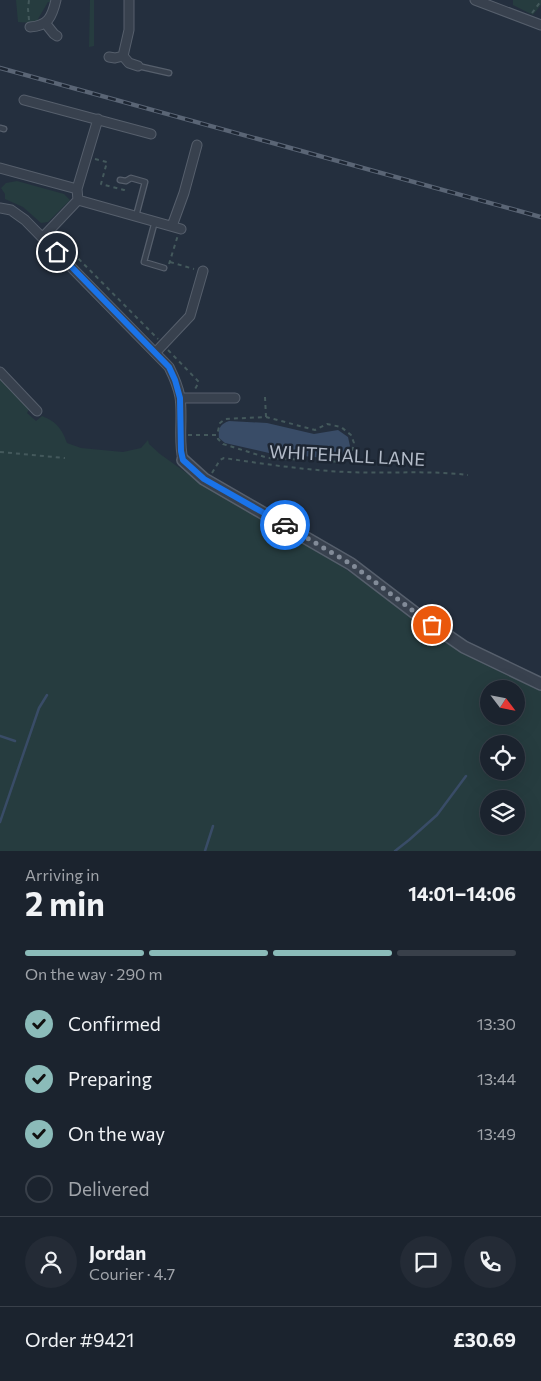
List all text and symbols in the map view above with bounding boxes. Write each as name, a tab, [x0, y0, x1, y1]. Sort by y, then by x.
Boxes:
pin	[36, 231, 78, 273]
icon: home	[43, 238, 71, 266]
street label: WHITEHALL LANE	[268, 440, 426, 470]
courier	[260, 500, 310, 550]
icon: car	[271, 511, 299, 539]
pin	[411, 604, 453, 646]
icon: bag	[418, 611, 446, 639]
north arrow	[480, 680, 525, 725]
map controls	[480, 680, 525, 835]
button: locate	[480, 735, 525, 780]
button: layers	[480, 790, 525, 835]
text: Arriving in	[25, 865, 99, 884]
text: 14:01–14:06	[408, 882, 516, 905]
text: 2 min	[25, 883, 105, 923]
text: On the way · 290 m	[25, 964, 163, 983]
icon: check	[25, 1010, 53, 1038]
text: Confirmed	[68, 1012, 161, 1035]
text: 13:30	[477, 1014, 516, 1033]
icon: check	[25, 1065, 53, 1093]
text: Preparing	[68, 1067, 152, 1090]
text: 13:44	[477, 1069, 516, 1088]
icon: check	[25, 1120, 53, 1148]
text: On the way	[68, 1122, 165, 1145]
text: 13:49	[477, 1124, 516, 1143]
text: Delivered	[68, 1177, 149, 1200]
button: person	[25, 1236, 77, 1288]
button: chat	[400, 1236, 452, 1288]
button: phone	[464, 1236, 516, 1288]
text: Jordan	[89, 1241, 146, 1264]
text: Courier · 4.7	[89, 1264, 175, 1283]
text: Order #9421	[25, 1328, 134, 1351]
text: £30.69	[453, 1328, 516, 1351]

